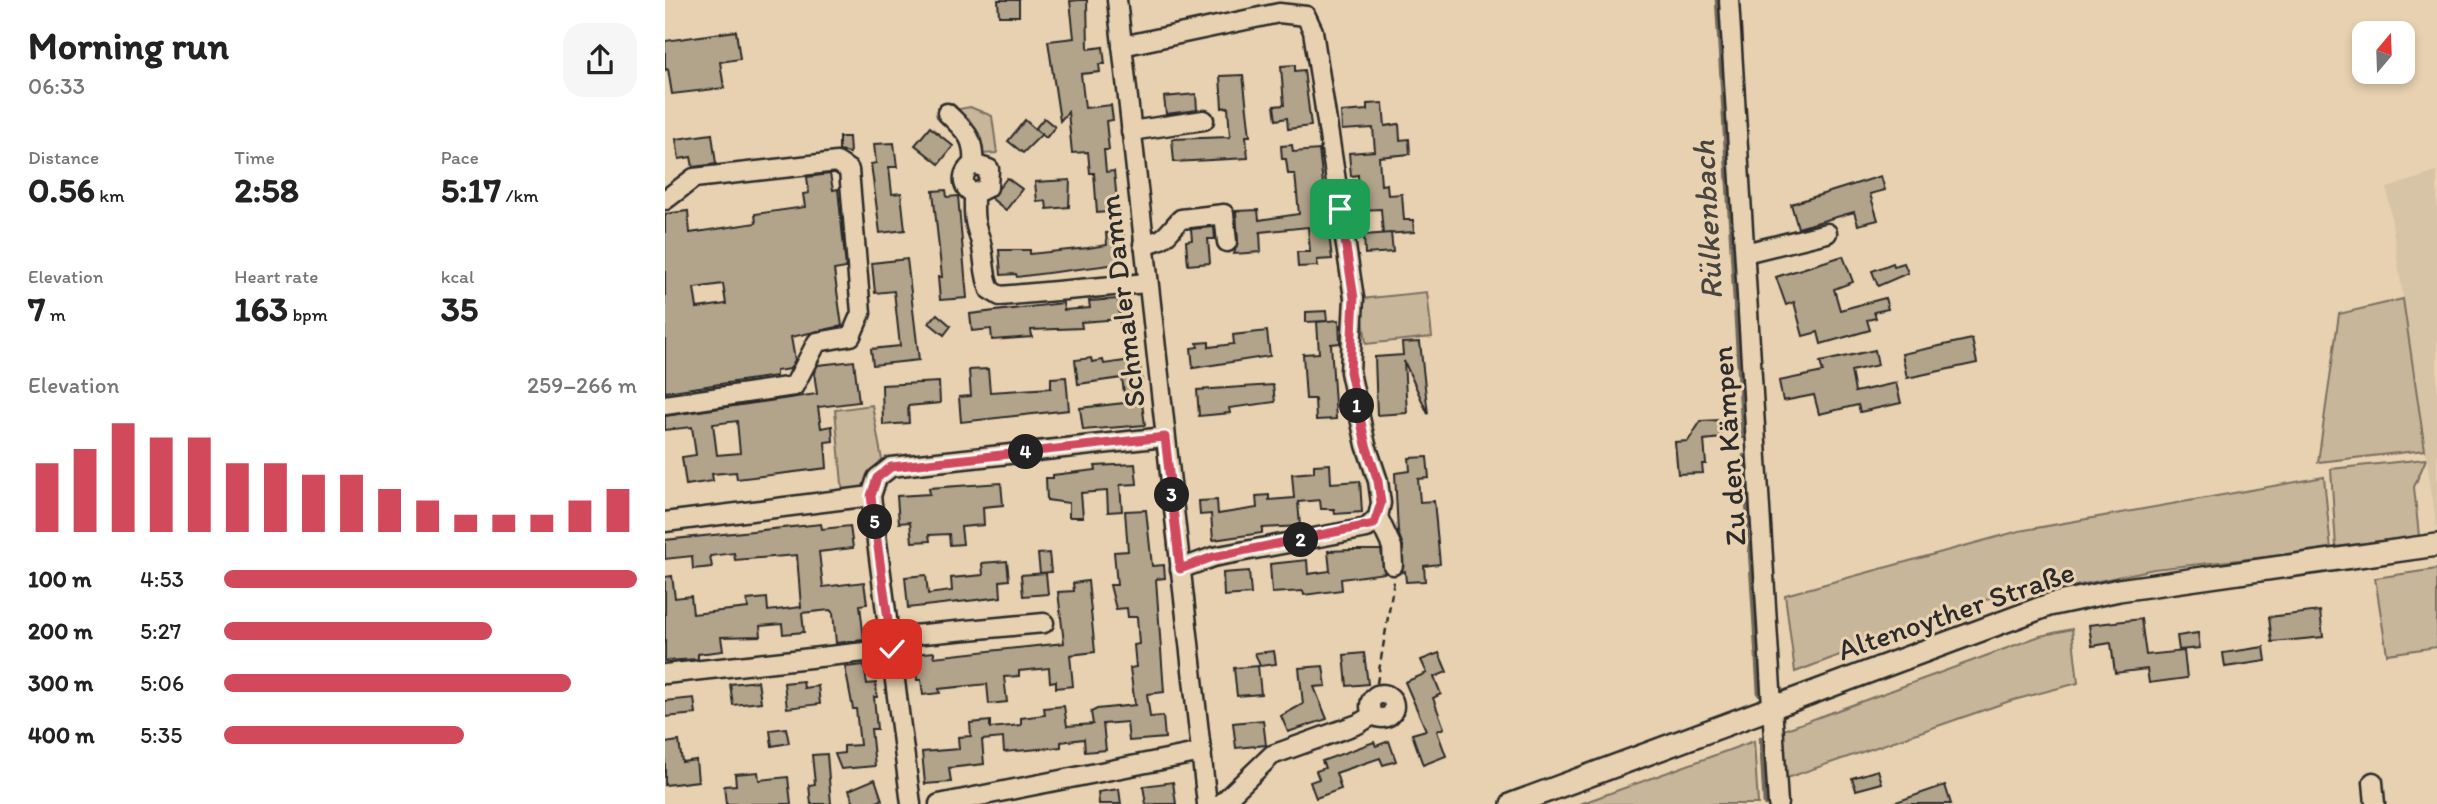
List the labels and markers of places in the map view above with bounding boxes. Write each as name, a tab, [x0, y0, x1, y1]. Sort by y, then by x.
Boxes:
pin	[1310, 179, 1370, 239]
pin: 1	[1339, 388, 1375, 424]
pin: 4	[1009, 434, 1043, 470]
pin: 3	[1155, 477, 1189, 512]
pin: 5	[857, 504, 893, 540]
pin: 2	[1283, 522, 1319, 558]
pin	[862, 619, 922, 679]

